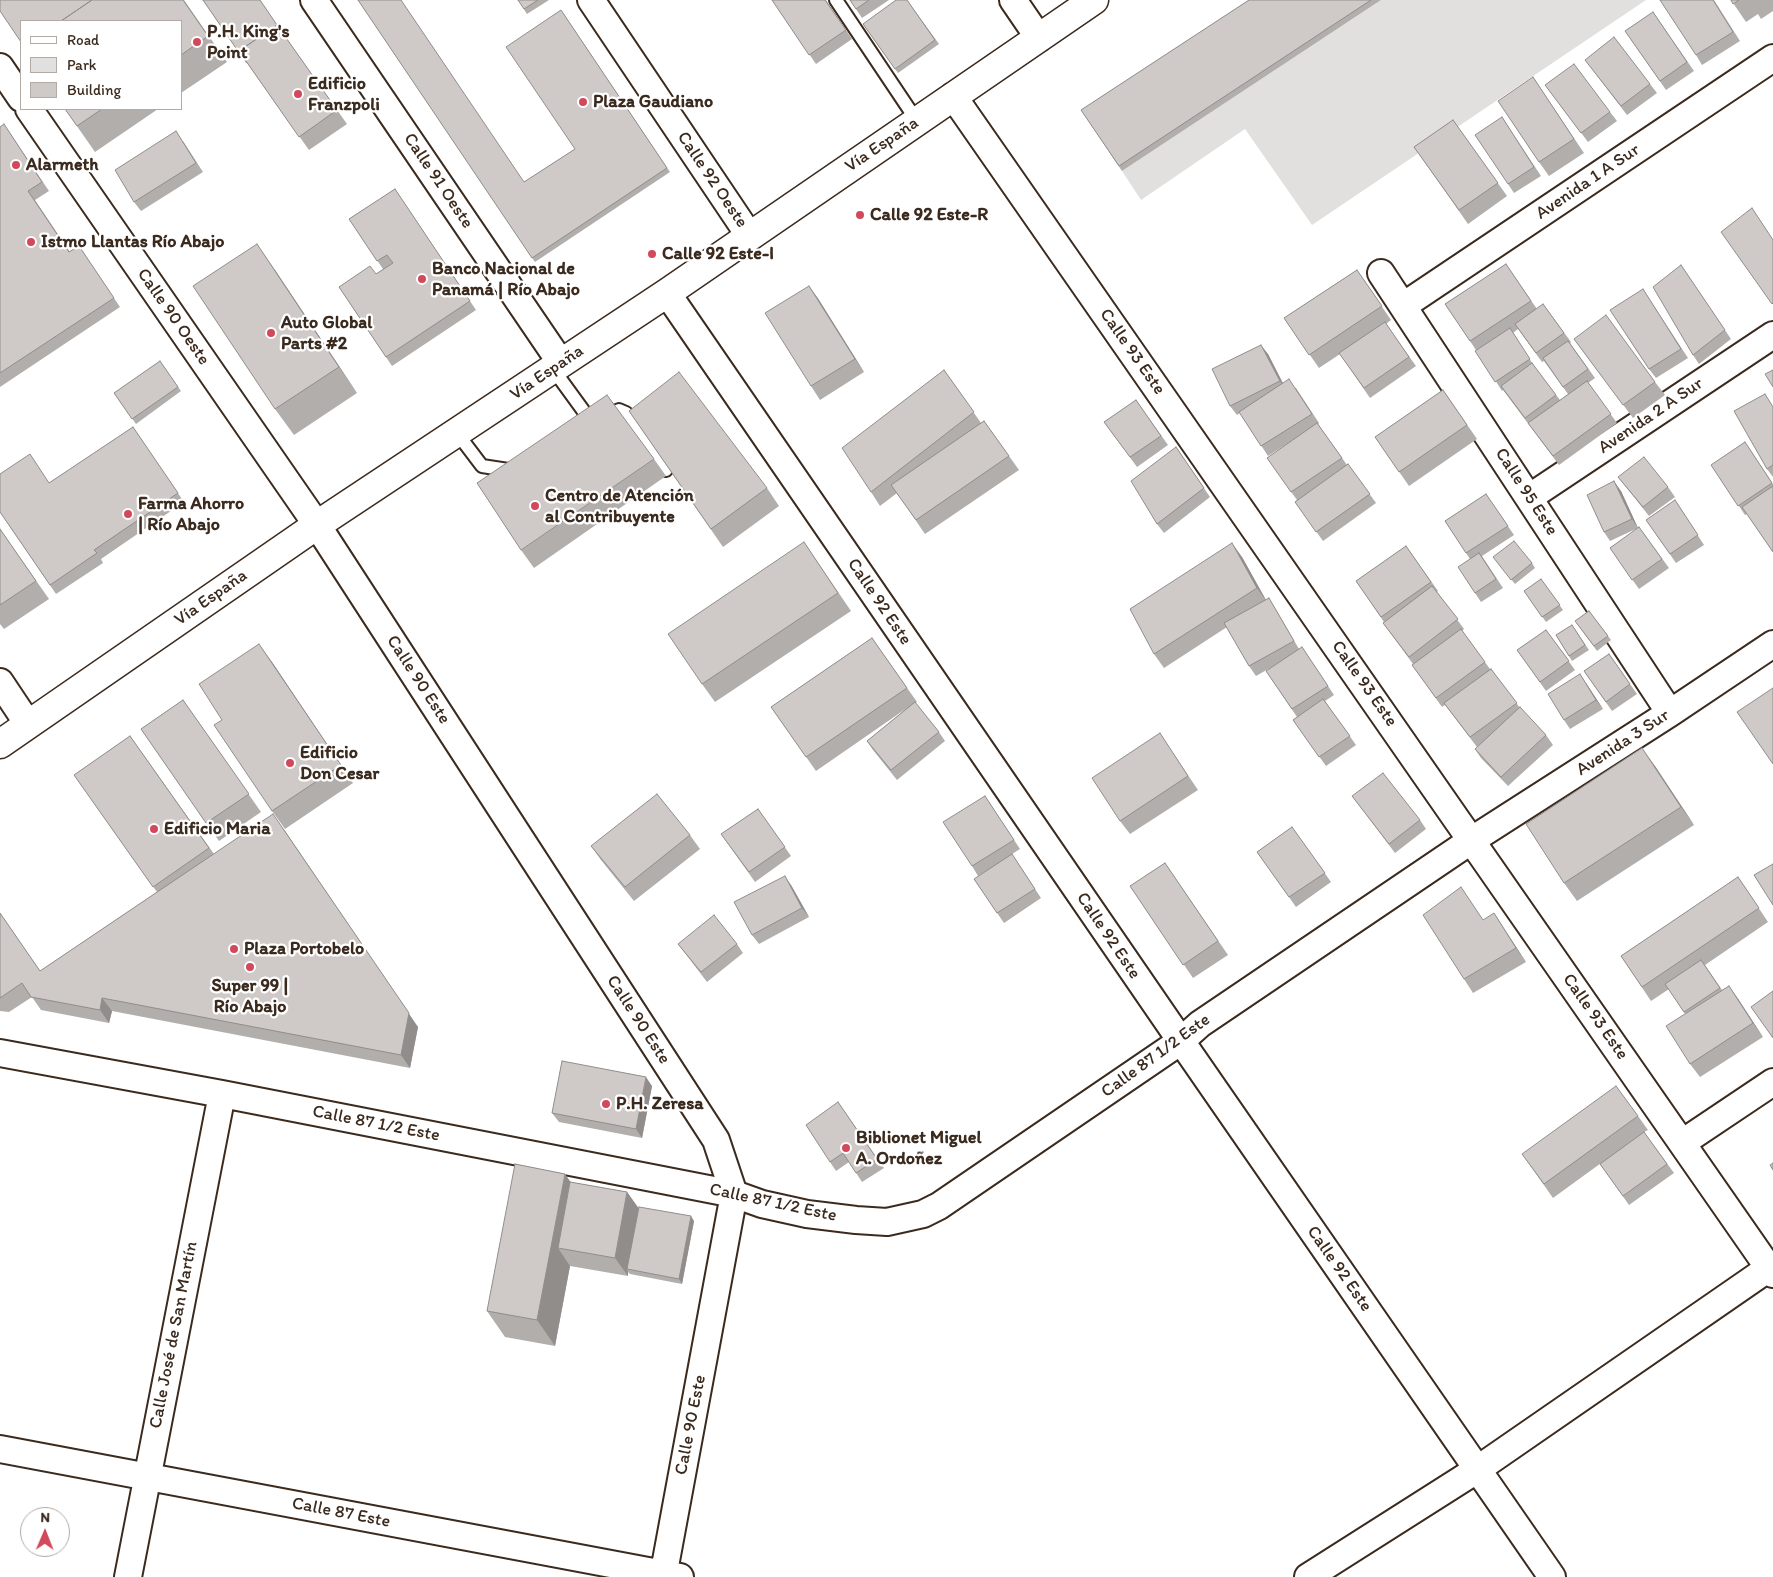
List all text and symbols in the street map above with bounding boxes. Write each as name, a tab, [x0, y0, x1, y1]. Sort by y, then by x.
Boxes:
legend	[20, 20, 182, 110]
place label: P.H. King's Point	[207, 21, 290, 64]
text: Road	[67, 31, 99, 49]
marker: P.H. King's Point	[191, 36, 203, 48]
text: Park	[67, 56, 97, 74]
place label: Edificio Franzpoli	[308, 73, 380, 116]
text: Building	[67, 81, 121, 99]
marker: Edificio Franzpoli	[292, 88, 304, 100]
place label: Plaza Gaudiano	[593, 91, 713, 113]
marker: Plaza Gaudiano	[577, 96, 589, 108]
street label: Vía España	[841, 113, 923, 177]
street label: Calle 92 Oeste	[672, 128, 752, 232]
street label: Calle 91 Oeste	[398, 129, 478, 233]
street label: Avenida 1 A Sur	[1532, 139, 1644, 225]
place label: Alarmeth	[26, 154, 98, 176]
marker: Alarmeth	[10, 159, 22, 171]
place label: Calle 92 Este-R	[870, 204, 988, 226]
marker: Calle 92 Este-R	[854, 209, 866, 221]
place label: Istmo Llantas Río Abajo	[41, 231, 224, 253]
marker: Istmo Llantas Río Abajo	[25, 236, 37, 248]
place label: Calle 92 Este-I	[662, 243, 774, 265]
marker: Calle 92 Este-I	[646, 248, 658, 260]
place label: Banco Nacional de Panamá | Río Abajo	[432, 258, 580, 300]
street label: Calle 90 Oeste	[132, 264, 214, 370]
marker: Banco Nacional de Panamá | Río Abajo	[416, 273, 428, 285]
street label: Calle 93 Este	[1094, 305, 1170, 399]
place label: Auto Global Parts #2	[281, 312, 372, 354]
marker: Auto Global Parts #2	[265, 327, 277, 339]
street label: Vía España	[506, 341, 588, 405]
street label: Avenida 2 A Sur	[1594, 373, 1708, 459]
street label: Calle 95 Este	[1490, 444, 1562, 540]
place label: Centro de Atención al Contribuyente	[545, 485, 694, 528]
place label: Farma Ahorro | Río Abajo	[138, 493, 244, 536]
marker: Centro de Atención al Contribuyente	[529, 500, 541, 512]
marker: Farma Ahorro | Río Abajo	[122, 508, 134, 520]
street label: Calle 92 Este	[842, 555, 916, 649]
street label: Vía España	[170, 565, 252, 631]
street label: Calle 90 Este	[381, 632, 455, 728]
street label: Calle 93 Este	[1326, 637, 1402, 731]
street label: Avenida 3 Sur	[1572, 705, 1674, 781]
place label: Edificio Don Cesar	[300, 742, 379, 784]
marker: Edificio Don Cesar	[284, 757, 296, 769]
place label: Edificio Maria	[164, 818, 271, 840]
marker: Edificio Maria	[148, 823, 160, 835]
street label: Calle 92 Este	[1071, 889, 1145, 983]
place label: Plaza Portobelo	[244, 938, 364, 960]
marker: Plaza Portobelo	[228, 943, 240, 955]
marker: Super 99 | Río Abajo	[244, 961, 256, 973]
street label: Calle 93 Este	[1557, 970, 1633, 1064]
street label: Calle 90 Este	[601, 972, 675, 1068]
place label: Super 99 | Río Abajo	[211, 975, 289, 1018]
street label: Calle 87 1/2 Este	[1097, 1009, 1215, 1103]
place label: P.H. Zeresa	[616, 1093, 704, 1115]
marker: P.H. Zeresa	[600, 1098, 612, 1110]
street label: Calle 87 1/2 Este	[310, 1101, 442, 1147]
place label: Biblionet Miguel A. Ordoñez	[856, 1127, 982, 1170]
marker: Biblionet Miguel A. Ordoñez	[840, 1142, 852, 1154]
street label: Calle 87 1/2 Este	[708, 1179, 838, 1227]
street label: Calle 92 Este	[1301, 1222, 1377, 1316]
street label: Calle José de San Martín	[145, 1239, 203, 1431]
street label: Calle 90 Este	[671, 1373, 711, 1477]
street label: Calle 87 Este	[290, 1493, 392, 1533]
north arrow	[20, 1507, 70, 1557]
text: N	[40, 1509, 50, 1526]

